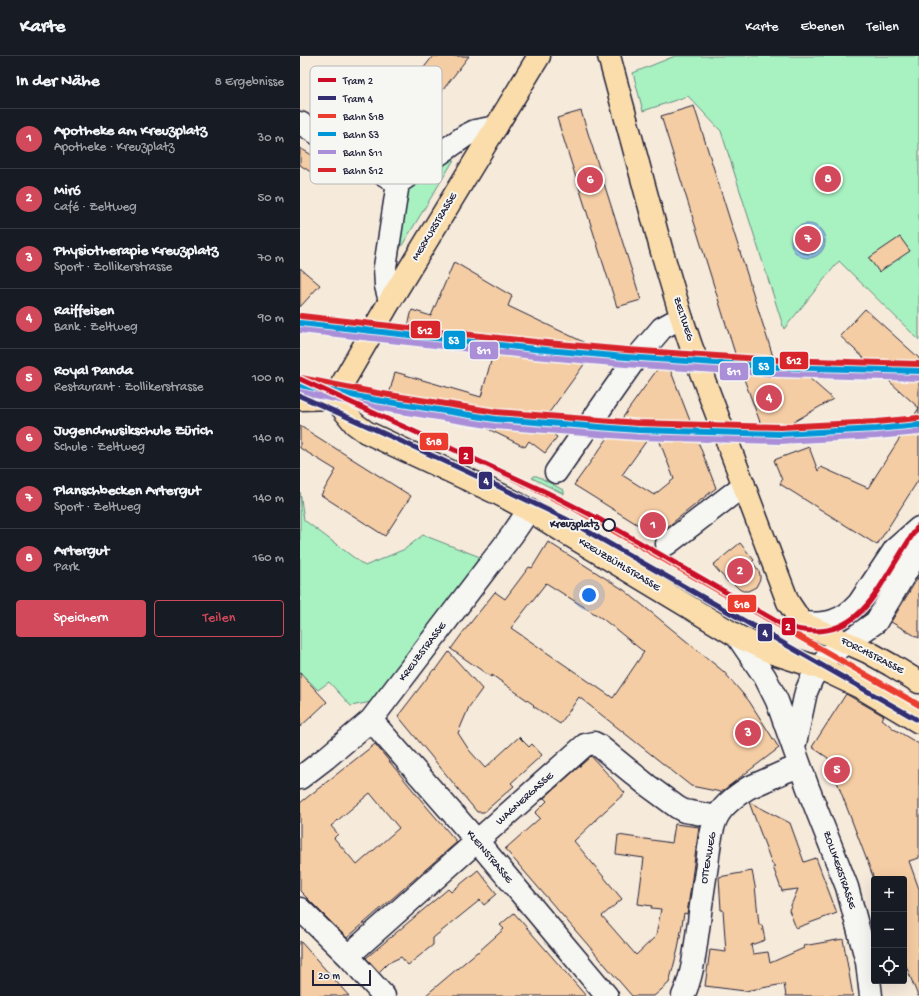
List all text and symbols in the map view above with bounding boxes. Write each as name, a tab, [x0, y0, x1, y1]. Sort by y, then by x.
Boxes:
text: Karte	[20, 16, 65, 39]
text: Karte	[745, 19, 779, 36]
text: Ebenen	[801, 19, 844, 36]
text: Teilen	[866, 19, 899, 36]
legend	[310, 66, 442, 184]
text: In der Nähe	[16, 72, 99, 92]
text: 8 Ergebnisse	[215, 75, 284, 90]
text: Tram 2	[342, 76, 374, 88]
text: Tram 4	[342, 94, 374, 106]
text: Bahn S18	[342, 112, 384, 124]
text: Apotheke am Kreuzplatz	[54, 122, 207, 140]
text: Bahn S3	[342, 130, 380, 142]
text: 1	[26, 131, 32, 146]
text: 30 m	[258, 131, 284, 146]
text: Apotheke · Kreuzplatz	[54, 140, 174, 155]
text: Bahn S11	[342, 148, 382, 160]
pin: 8	[815, 164, 841, 194]
pin: 6	[577, 165, 603, 195]
text: Bahn S12	[342, 166, 384, 178]
text: Miró	[54, 182, 81, 200]
street label: MERKURSTRASSE	[410, 190, 461, 263]
text: 2	[26, 191, 32, 206]
text: 50 m	[257, 191, 284, 206]
text: Café · Zeltweg	[54, 200, 137, 215]
pin: 7	[795, 224, 821, 254]
text: Physiotherapie Kreuzplatz	[54, 242, 218, 260]
text: 3	[26, 251, 32, 266]
text: 70 m	[258, 251, 284, 266]
text: Sport · Zollikerstrasse	[54, 260, 172, 275]
street label: ZELTWEG	[670, 296, 696, 343]
text: Raiffeisen	[54, 302, 114, 320]
text: 4	[26, 311, 32, 326]
text: 90 m	[258, 311, 284, 326]
text: Bank · Zeltweg	[54, 320, 138, 335]
line badge: S12	[410, 320, 441, 339]
text: S12	[418, 326, 433, 338]
line badge: S3	[443, 330, 466, 350]
text: S3	[449, 336, 460, 348]
line badge: S11	[469, 341, 499, 360]
text: S11	[477, 346, 491, 358]
line badge: S12	[779, 351, 809, 370]
line badge: S3	[752, 356, 775, 376]
text: S12	[787, 356, 802, 368]
text: Royal Panda	[54, 362, 133, 380]
line badge: S11	[719, 362, 749, 381]
text: S3	[759, 362, 770, 374]
text: S11	[727, 367, 741, 379]
text: 5	[26, 371, 32, 386]
text: 100 m	[252, 371, 284, 386]
text: Restaurant · Zollikerstrasse	[54, 380, 203, 395]
pin: 4	[756, 383, 782, 413]
text: Jugendmusikschule Zürich	[54, 422, 213, 440]
text: 6	[26, 431, 32, 446]
text: 140 m	[253, 431, 284, 446]
line badge: S18	[419, 432, 449, 451]
text: S18	[426, 437, 442, 449]
text: Schule · Zeltweg	[54, 440, 145, 455]
line badge: 2	[458, 446, 474, 465]
text: 2	[463, 451, 469, 463]
line badge: 4	[478, 471, 493, 490]
text: 4	[482, 476, 489, 488]
text: Planschbecken Artergut	[54, 482, 201, 500]
text: 7	[26, 491, 32, 506]
text: 140 m	[253, 491, 284, 506]
text: Sport · Zeltweg	[54, 500, 141, 515]
pin: 1	[640, 510, 666, 540]
place label: Kreuzplatz	[549, 518, 600, 531]
marker: Kreuzplatz	[602, 518, 616, 532]
street label: KREUZBÜHLSTRASSE	[576, 536, 663, 595]
text: Artergut	[54, 542, 109, 560]
text: 8	[25, 551, 33, 566]
text: 160 m	[252, 551, 284, 566]
pin: 2	[727, 556, 753, 586]
text: Park	[54, 560, 79, 575]
your location	[579, 585, 599, 605]
line badge: S18	[727, 594, 757, 613]
button: Speichern	[16, 600, 146, 637]
button: Teilen	[154, 600, 284, 637]
text: S18	[734, 600, 750, 612]
line badge: 2	[781, 617, 796, 636]
street label: KREUZSTRASSE	[397, 619, 450, 684]
text: 2	[785, 622, 791, 634]
line badge: 4	[757, 623, 773, 642]
text: 4	[761, 628, 768, 640]
street label: FORCHSTRASSE	[838, 635, 906, 678]
pin: 3	[735, 718, 761, 748]
pin: 5	[824, 755, 850, 785]
street label: WAGNERGASSE	[494, 769, 557, 828]
street label: KLEINSTRASSE	[463, 828, 515, 887]
street label: ZOLLIKERSTRASSE	[820, 829, 858, 912]
street label: OTTENWEG	[699, 830, 720, 885]
map controls	[871, 876, 907, 984]
button: +	[871, 876, 907, 912]
button: −	[871, 912, 907, 948]
button: locate	[871, 948, 907, 984]
scale bar	[312, 968, 371, 987]
text: 20 m	[318, 971, 340, 983]

